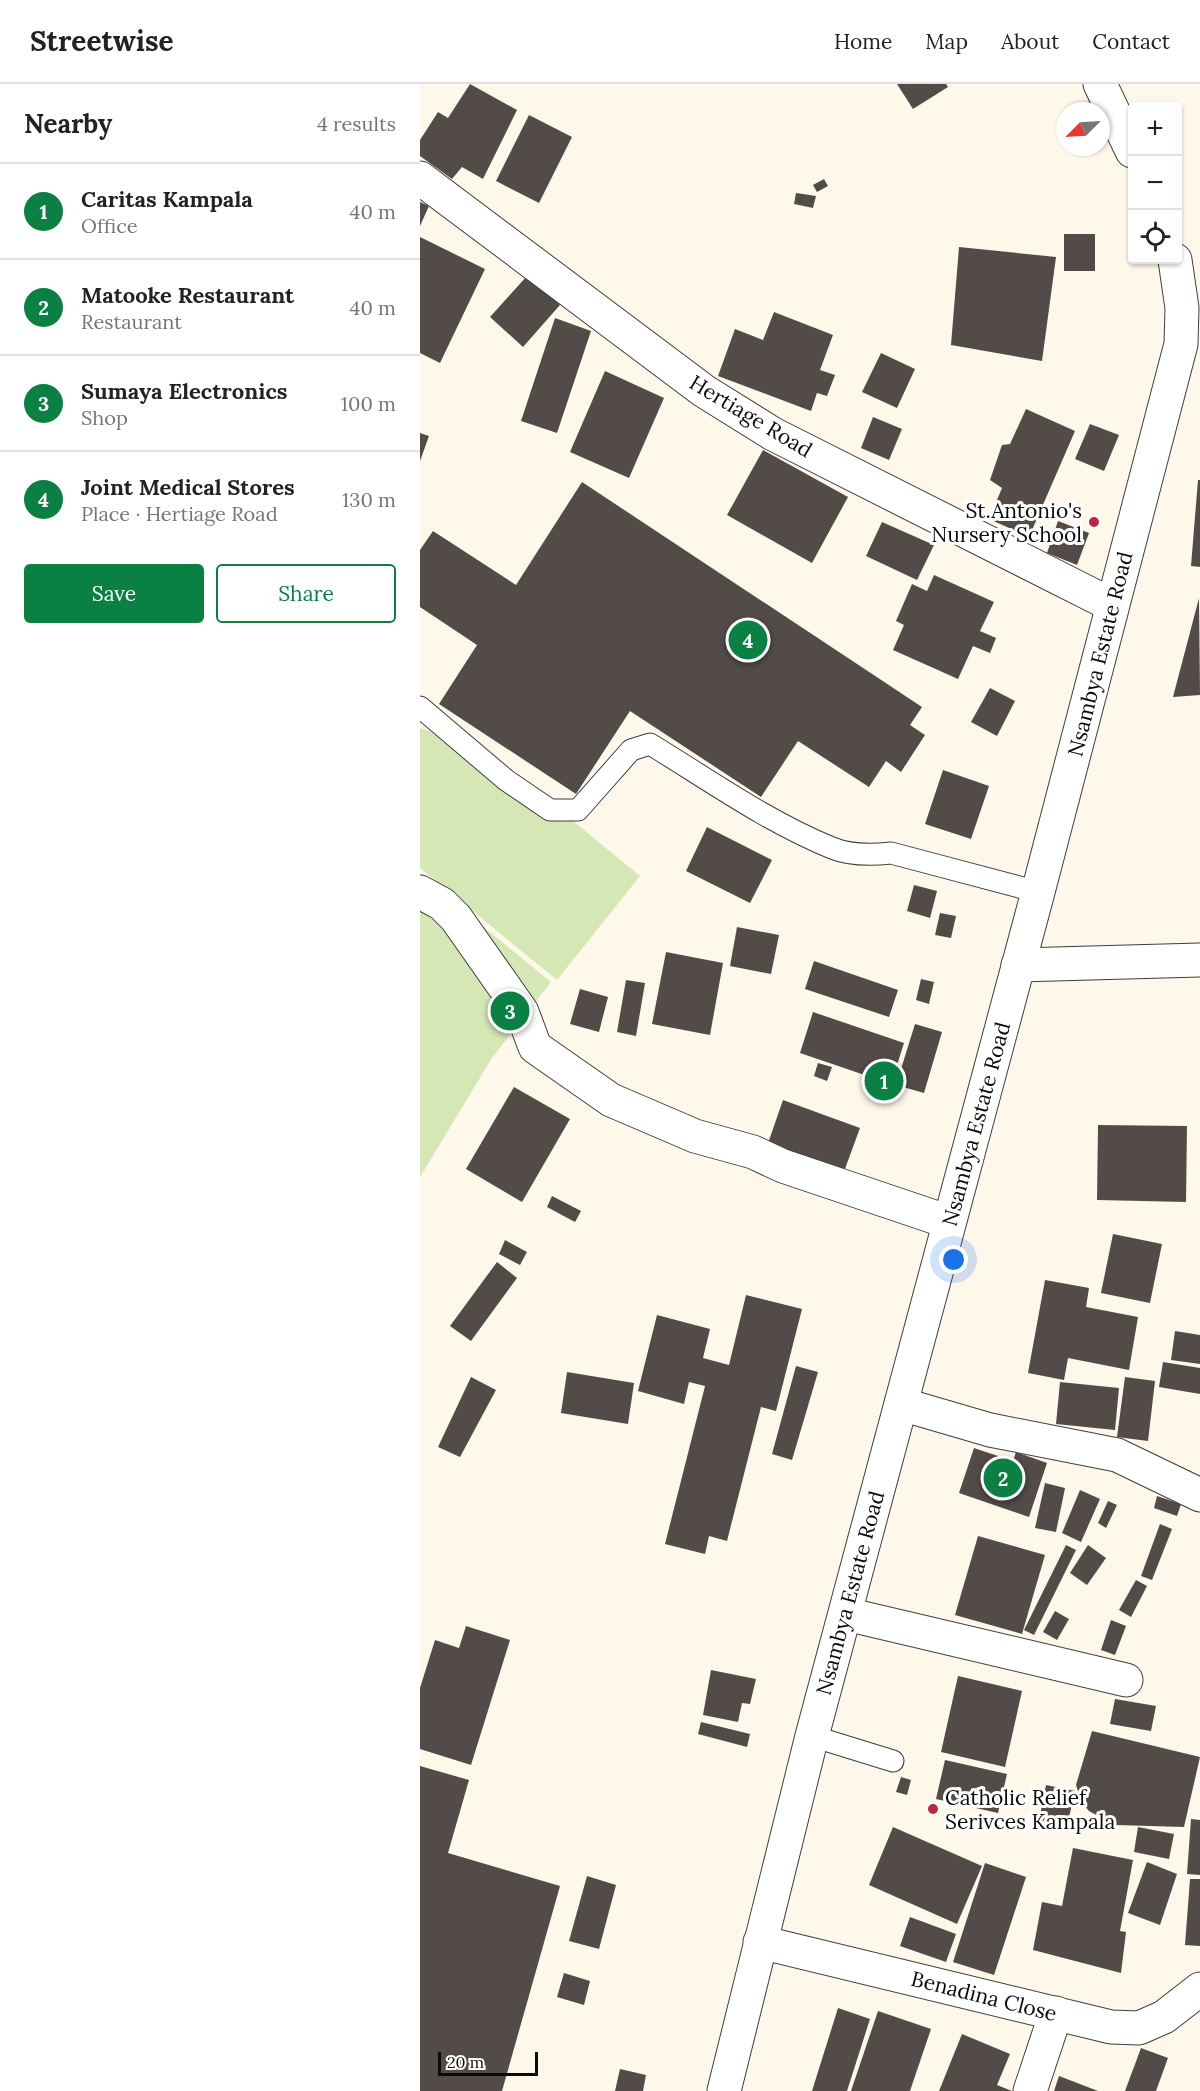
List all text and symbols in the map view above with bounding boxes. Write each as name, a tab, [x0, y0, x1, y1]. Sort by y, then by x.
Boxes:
text: Streetwise	[30, 23, 174, 59]
text: Home	[834, 28, 892, 55]
text: Map	[925, 28, 968, 55]
text: About	[1001, 28, 1059, 55]
text: Contact	[1092, 28, 1170, 55]
north arrow	[1056, 102, 1110, 156]
map controls	[1128, 102, 1182, 264]
button: +	[1128, 102, 1182, 156]
text: Nearby	[24, 107, 112, 140]
text: 4 results	[317, 111, 396, 136]
button: −	[1128, 156, 1182, 210]
text: Caritas Kampala	[81, 185, 253, 213]
text: 1	[39, 199, 48, 224]
text: 40 m	[350, 199, 396, 224]
button: locate	[1128, 210, 1182, 264]
text: Office	[81, 213, 138, 238]
text: Matooke Restaurant	[81, 281, 294, 309]
text: 2	[38, 295, 49, 320]
text: 40 m	[350, 295, 396, 320]
text: Restaurant	[81, 309, 182, 334]
street label: Hertiage Road	[685, 369, 817, 463]
text: Sumaya Electronics	[81, 377, 287, 405]
text: 3	[38, 391, 49, 416]
text: 100 m	[341, 391, 396, 416]
text: Shop	[81, 405, 128, 430]
text: Joint Medical Stores	[81, 473, 295, 501]
text: 4	[38, 487, 49, 512]
text: 130 m	[342, 487, 396, 512]
place label: St.Antonio's Nursery School	[931, 497, 1082, 548]
text: Place · Hertiage Road	[81, 501, 278, 526]
marker: St.Antonio's Nursery School	[1087, 515, 1101, 529]
street label: Nsambya Estate Road	[1061, 549, 1139, 759]
button: Save	[24, 564, 204, 623]
button: Share	[216, 564, 396, 623]
pin: 4	[728, 618, 768, 662]
pin: 3	[490, 988, 530, 1034]
street label: Nsambya Estate Road	[936, 1019, 1016, 1229]
pin: 1	[864, 1058, 904, 1104]
your location	[939, 1245, 968, 1274]
pin: 2	[984, 1456, 1022, 1500]
street label: Nsambya Estate Road	[810, 1488, 890, 1698]
place label: Catholic Relief Serivces Kampala	[945, 1784, 1116, 1835]
marker: Catholic Relief Serivces Kampala	[926, 1802, 940, 1816]
street label: Benadina Close	[908, 1965, 1060, 2027]
scale bar	[438, 2049, 538, 2076]
text: 20 m	[447, 2052, 484, 2072]

